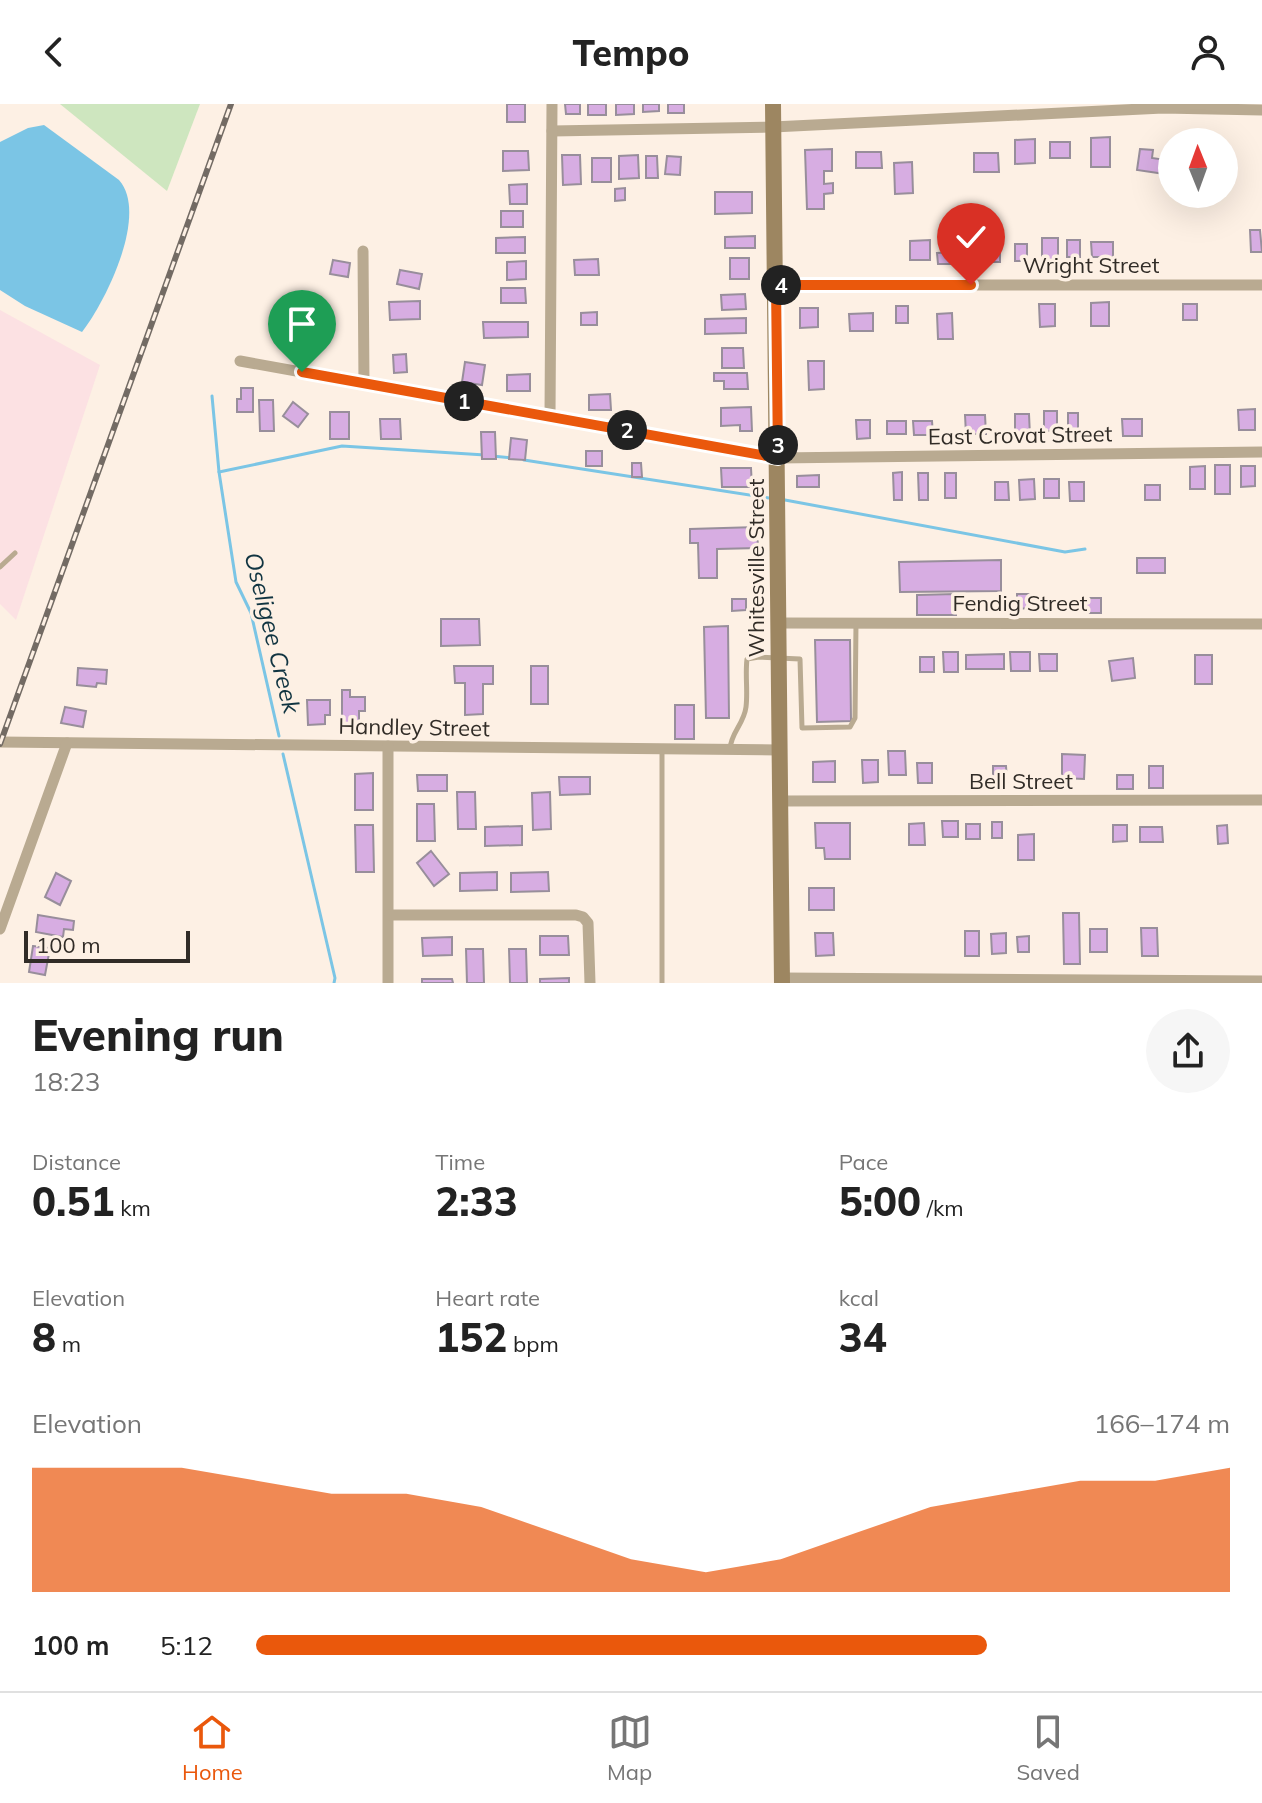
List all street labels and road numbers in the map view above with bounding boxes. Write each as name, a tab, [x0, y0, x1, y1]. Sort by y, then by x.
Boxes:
street label: Wright Street	[1023, 251, 1160, 279]
street label: East Crovat Street	[928, 419, 1113, 451]
street label: Whitesville Street	[742, 478, 770, 657]
street label: Fendig Street	[952, 589, 1088, 617]
street label: Handley Street	[338, 712, 490, 742]
street label: Bell Street	[969, 767, 1073, 795]

